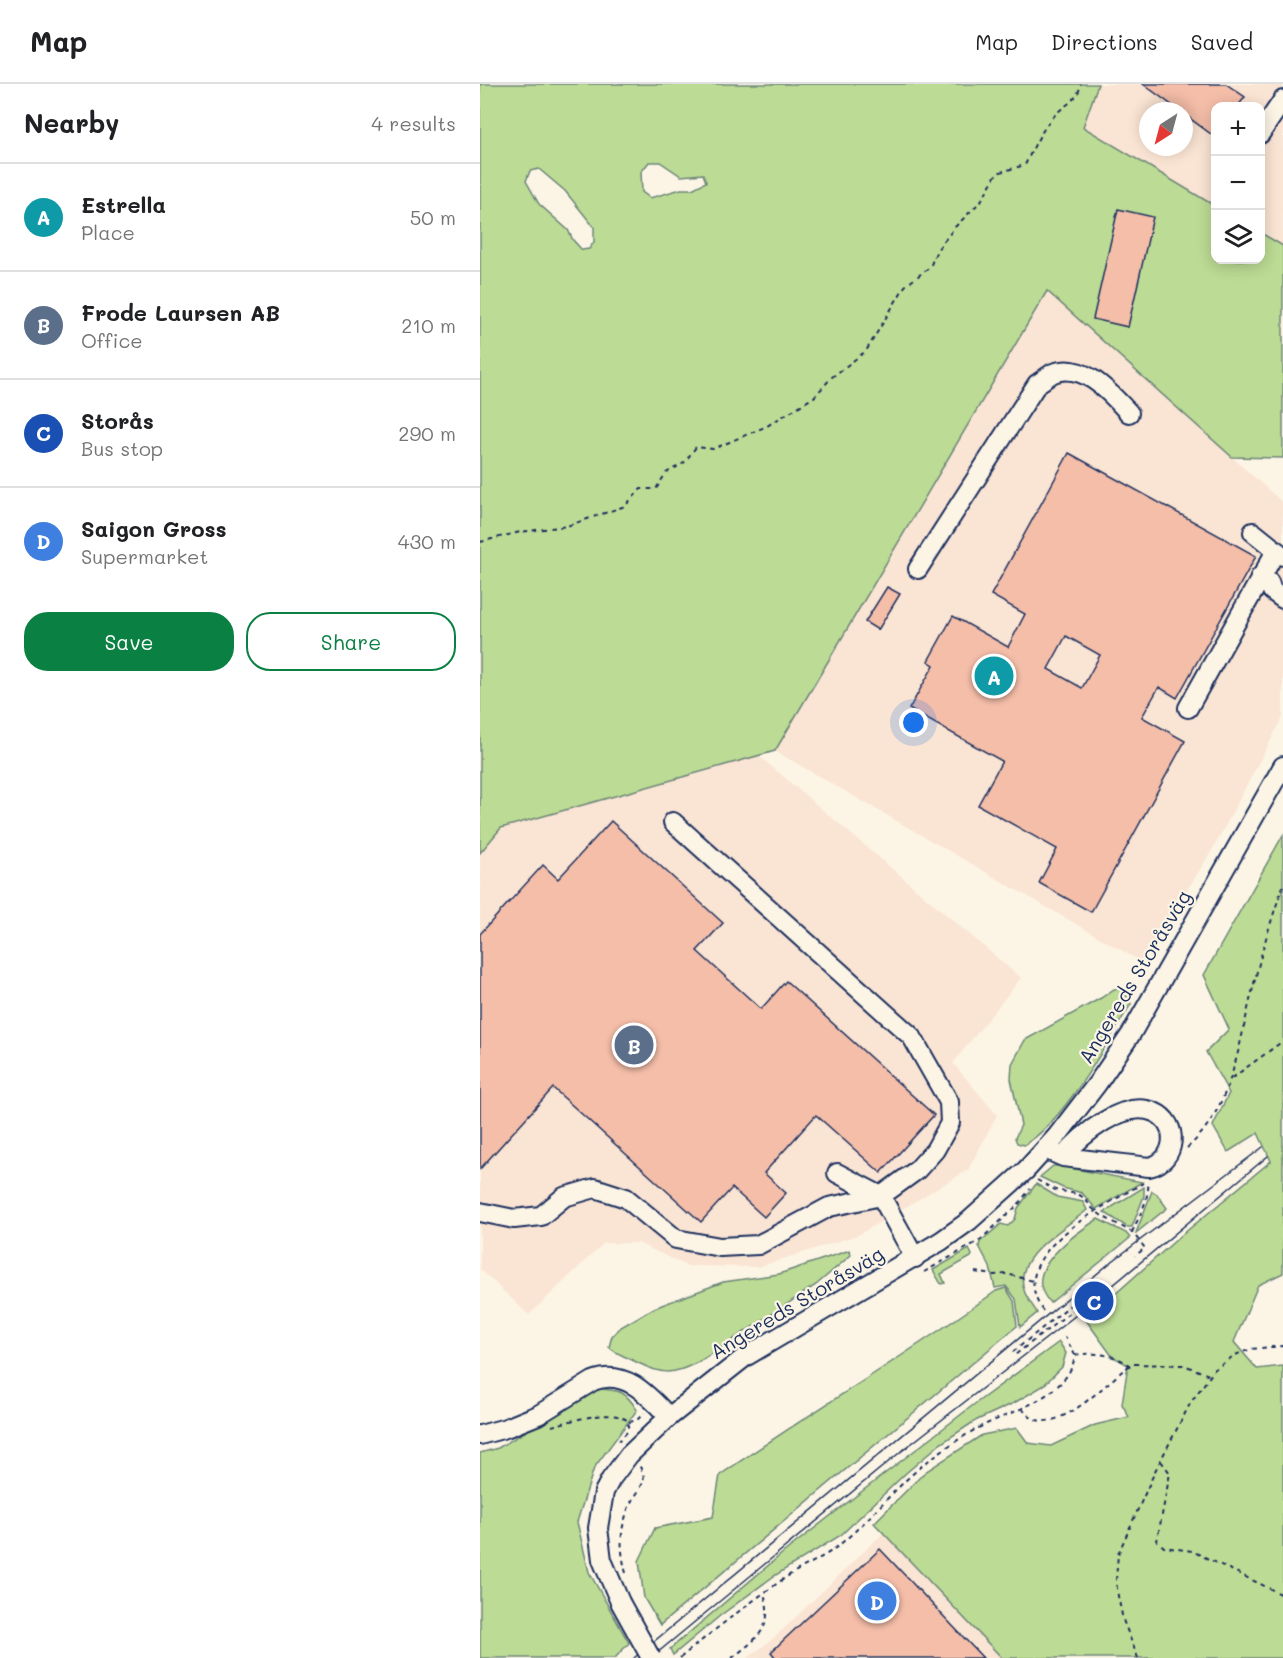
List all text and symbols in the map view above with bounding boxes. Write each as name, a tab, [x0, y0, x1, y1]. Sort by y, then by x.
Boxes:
text: Map	[30, 23, 87, 59]
text: Map	[975, 28, 1018, 55]
text: Directions	[1051, 28, 1158, 55]
text: Saved	[1191, 28, 1253, 55]
north arrow	[1139, 102, 1193, 156]
map controls	[1211, 102, 1265, 264]
button: +	[1211, 102, 1265, 156]
text: Nearby	[24, 106, 119, 140]
text: 4 results	[371, 110, 456, 136]
button: −	[1211, 156, 1265, 210]
text: Estrella	[81, 190, 166, 219]
text: A	[37, 204, 50, 230]
text: 50 m	[410, 204, 456, 230]
button: layers	[1211, 210, 1265, 264]
text: Place	[81, 219, 135, 245]
text: Frode Laursen AB	[81, 298, 280, 327]
text: B	[37, 312, 50, 338]
text: 210 m	[401, 312, 456, 338]
text: Office	[81, 327, 143, 353]
text: Storås	[81, 406, 154, 435]
text: C	[36, 420, 51, 446]
text: 290 m	[398, 420, 456, 446]
text: Bus stop	[81, 435, 163, 461]
text: Saigon Gross	[81, 514, 227, 543]
text: D	[36, 528, 51, 554]
text: 430 m	[398, 528, 456, 554]
text: Supermarket	[81, 543, 208, 569]
button: Save	[24, 612, 234, 671]
button: Share	[246, 612, 456, 671]
pin: A	[974, 654, 1014, 698]
your location	[899, 708, 928, 737]
street label: Angereds Storåsväg	[1072, 885, 1196, 1068]
pin: B	[614, 1022, 654, 1068]
street label: Angereds Storåsväg	[705, 1240, 888, 1364]
pin: C	[1074, 1278, 1114, 1324]
pin: D	[858, 1578, 896, 1624]

